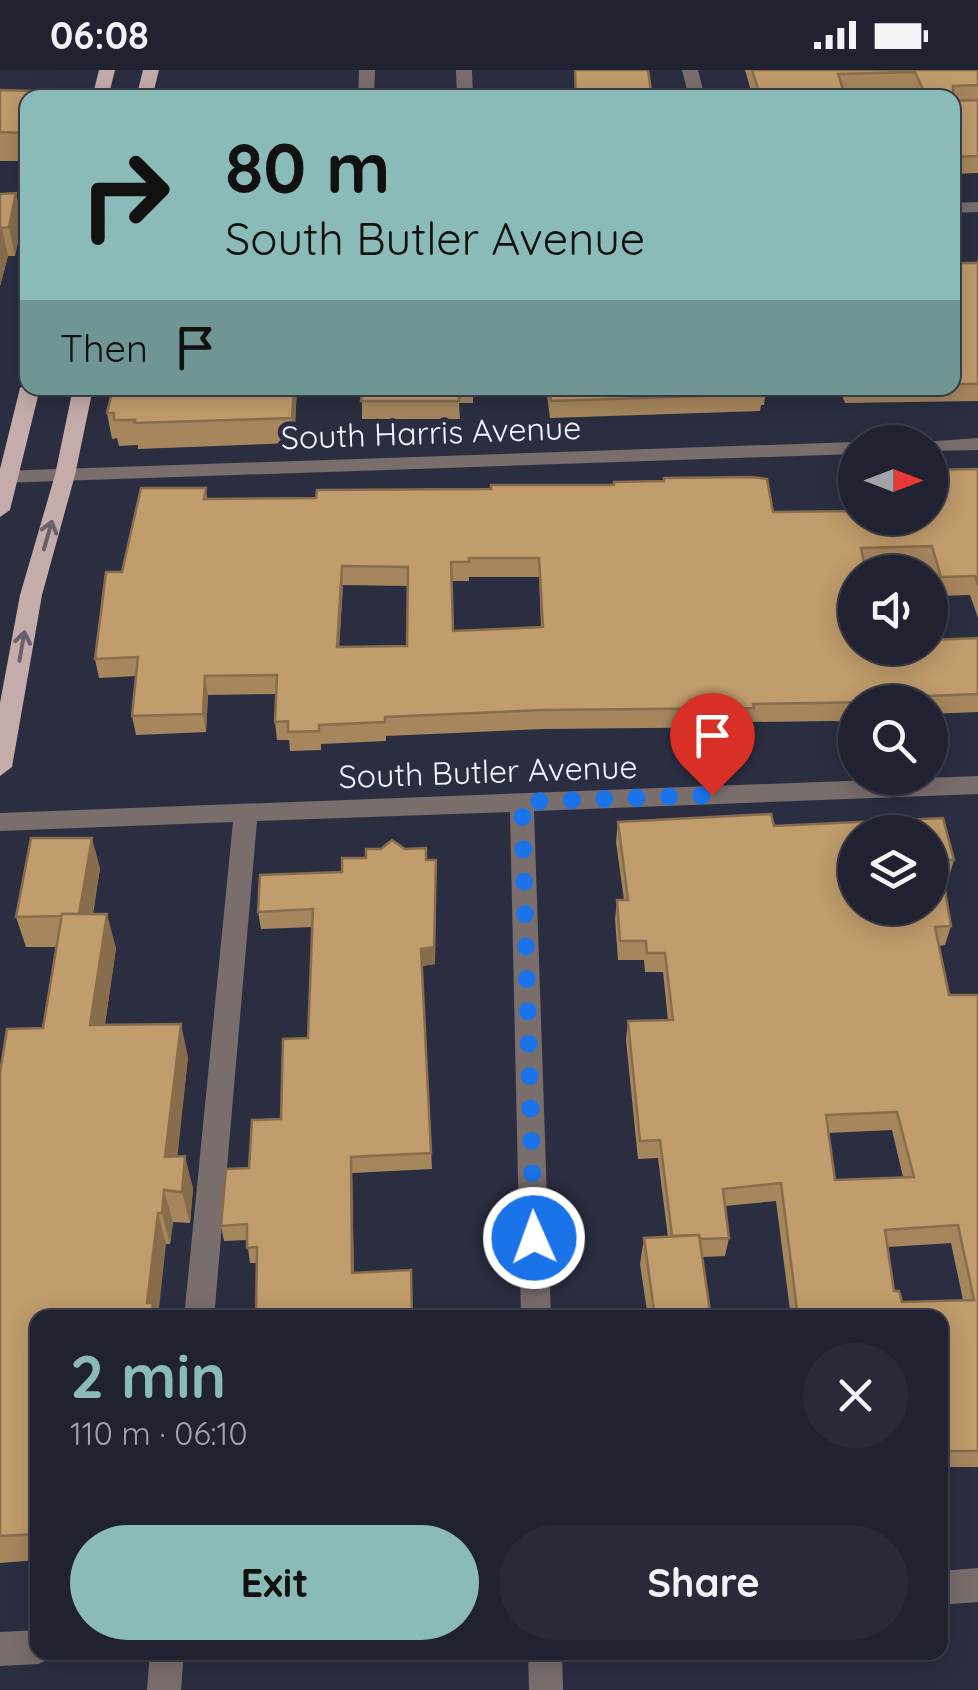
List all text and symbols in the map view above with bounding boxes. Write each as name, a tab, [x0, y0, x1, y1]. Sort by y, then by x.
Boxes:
text: 06:08	[50, 11, 149, 59]
text: 80 m	[225, 123, 390, 211]
icon: right	[60, 130, 190, 260]
text: South Butler Avenue	[225, 210, 645, 266]
icon: arrive	[168, 320, 223, 375]
text: Then	[60, 324, 148, 372]
street label: South Harris Avenue	[280, 407, 582, 457]
north arrow	[838, 425, 948, 535]
map controls	[838, 425, 948, 925]
one-way arrow	[39, 519, 58, 551]
button: sound	[838, 555, 948, 665]
one-way arrow	[13, 630, 32, 663]
button: search	[838, 685, 948, 795]
pin	[670, 693, 755, 796]
icon: arrive	[685, 708, 740, 763]
street label: South Butler Avenue	[338, 746, 638, 796]
button: layers	[838, 815, 948, 925]
position arrow	[482, 1186, 586, 1290]
text: 2 min	[70, 1338, 226, 1413]
button: close	[803, 1343, 908, 1448]
text: 110 m · 06:10	[70, 1413, 247, 1453]
button: Exit	[70, 1525, 479, 1640]
button: Share	[499, 1525, 908, 1640]

